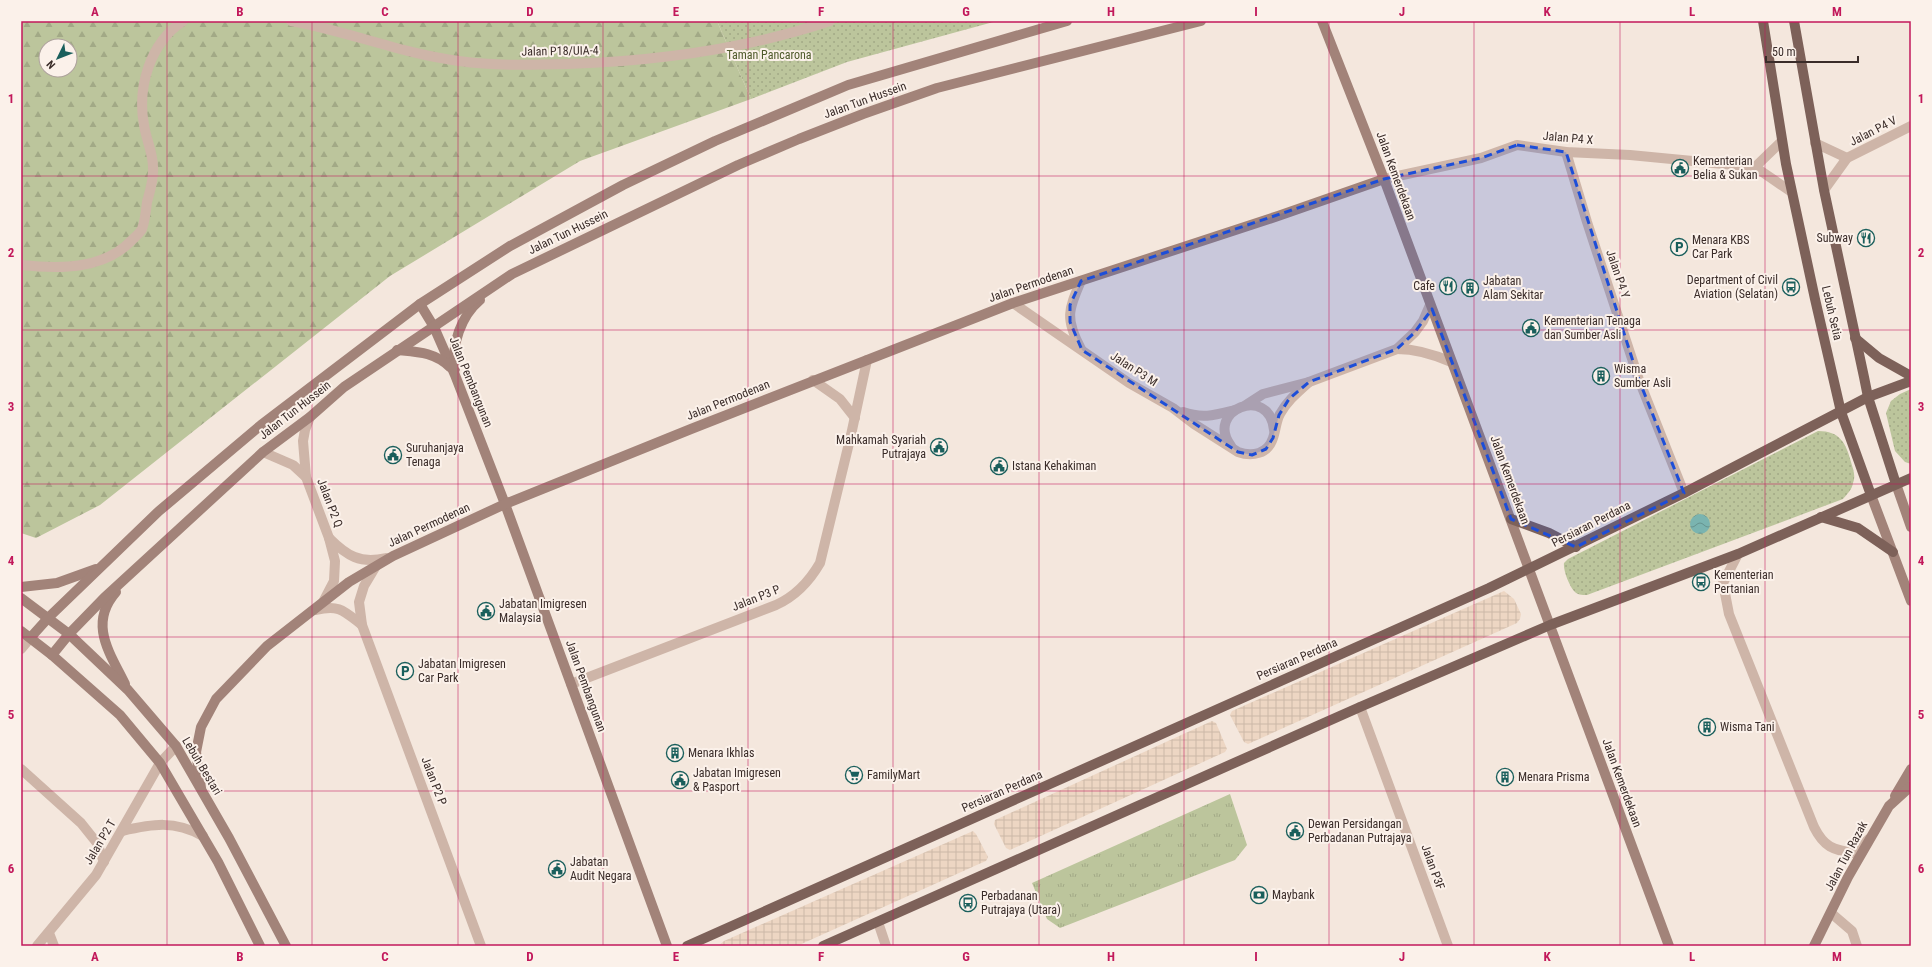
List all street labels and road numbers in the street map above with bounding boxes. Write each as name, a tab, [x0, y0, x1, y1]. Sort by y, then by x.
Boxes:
street label: Jalan P18/UIA-4	[521, 43, 599, 59]
street label: Jalan Tun Hussein	[822, 79, 908, 121]
street label: Jalan P4 V	[1847, 113, 1899, 149]
street label: Jalan P4 X	[1542, 129, 1594, 147]
street label: Jalan Kemerdekaan	[1373, 130, 1419, 222]
street label: Jalan Tun Hussein	[526, 207, 610, 257]
street label: Jalan P4 Y	[1603, 248, 1633, 301]
street label: Jalan Permodenan	[987, 263, 1075, 305]
street label: Lebuh Setia	[1819, 284, 1845, 342]
street label: Jalan Pembangunan	[446, 335, 496, 429]
street label: Jalan P3 M	[1108, 349, 1160, 389]
street label: Jalan Permodenan	[684, 377, 772, 423]
street label: Jalan Tun Hussein	[256, 378, 334, 442]
street label: Jalan Kemerdekaan	[1487, 434, 1533, 526]
street label: Jalan P2 Q	[314, 477, 346, 529]
street label: Persiaran Perdana	[1549, 498, 1633, 550]
street label: Jalan Permodenan	[386, 500, 472, 550]
street label: Jalan P3 P	[730, 582, 782, 614]
street label: Persiaran Perdana	[1255, 635, 1340, 683]
street label: Jalan Pembangunan	[563, 638, 609, 734]
street label: Lebuh Bestari	[179, 735, 225, 797]
street label: Jalan Kemerdekaan	[1599, 737, 1645, 829]
street label: Jalan P2 P	[418, 755, 450, 807]
street label: Persiaran Perdana	[960, 767, 1045, 815]
street label: Jalan P2 T	[81, 817, 119, 867]
street label: Jalan Tun Razak	[1822, 818, 1871, 893]
street label: Jalan P3F	[1418, 843, 1448, 892]

